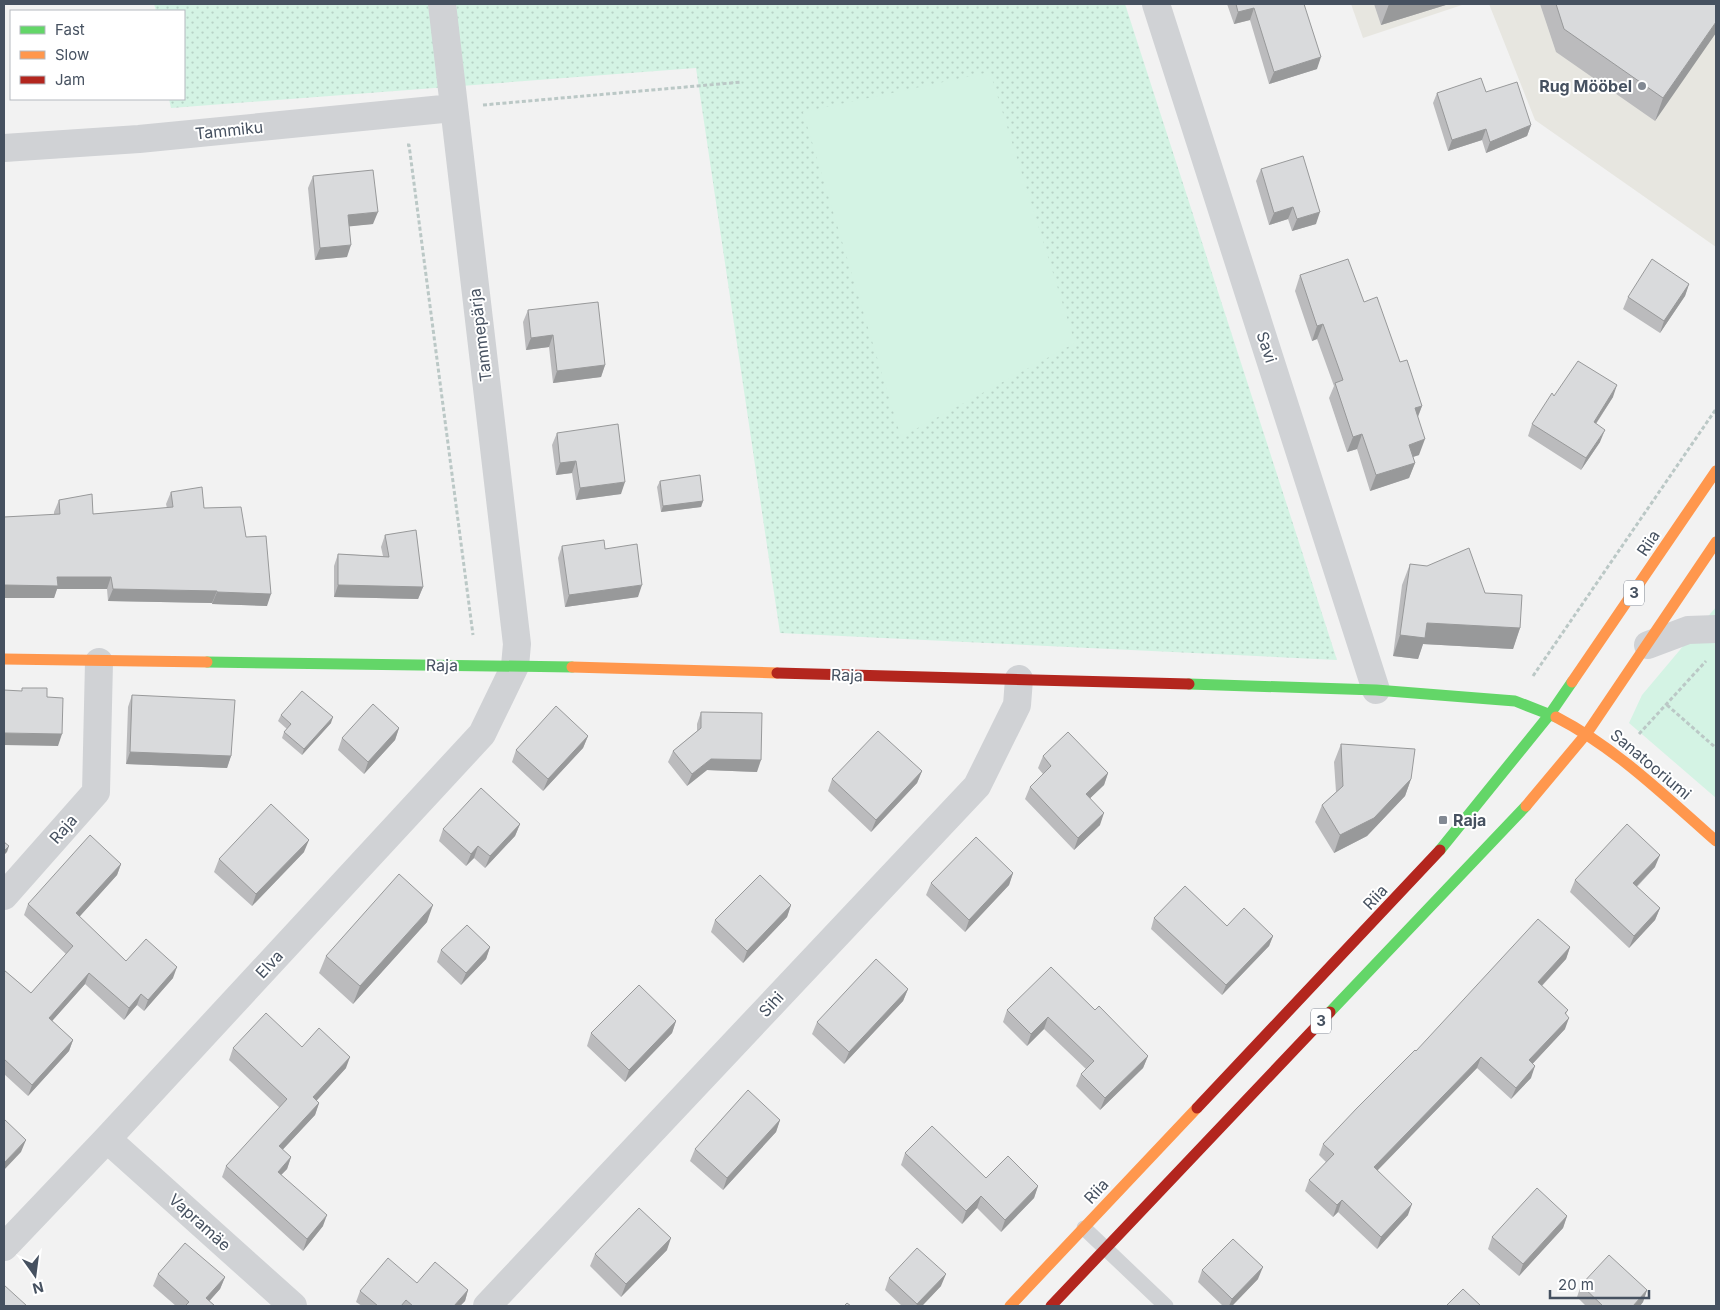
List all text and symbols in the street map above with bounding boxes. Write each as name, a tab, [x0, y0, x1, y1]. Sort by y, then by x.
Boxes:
legend	[10, 10, 185, 100]
text: Fast	[55, 20, 85, 39]
text: Slow	[55, 45, 89, 64]
text: Jam	[55, 70, 85, 89]
place label: Rug Mööbel	[1539, 76, 1632, 96]
marker: Rug Mööbel	[1636, 80, 1648, 92]
street label: Tammiku	[194, 116, 264, 144]
street label: Tammepärja	[464, 287, 496, 383]
street label: Savi	[1253, 329, 1281, 365]
street label: Riia	[1632, 526, 1664, 560]
road number: 3	[1624, 580, 1644, 606]
street label: Raja	[426, 655, 458, 675]
street label: Raja	[831, 664, 863, 686]
street label: Sanatooriumi	[1606, 724, 1696, 804]
street label: Raja	[45, 810, 81, 848]
place label: Raja	[1453, 810, 1486, 830]
marker: Raja	[1437, 814, 1449, 826]
street label: Riia	[1358, 880, 1392, 914]
street label: Elva	[251, 946, 287, 982]
street label: Sihi	[754, 987, 788, 1021]
road number: 3	[1311, 1008, 1331, 1034]
street label: Riia	[1079, 1174, 1113, 1208]
street label: Vapramäe	[165, 1189, 235, 1255]
north arrow	[10, 1250, 60, 1300]
scale bar	[1550, 1268, 1649, 1300]
text: 20 m	[1558, 1275, 1594, 1294]
text: N	[31, 1279, 45, 1298]

